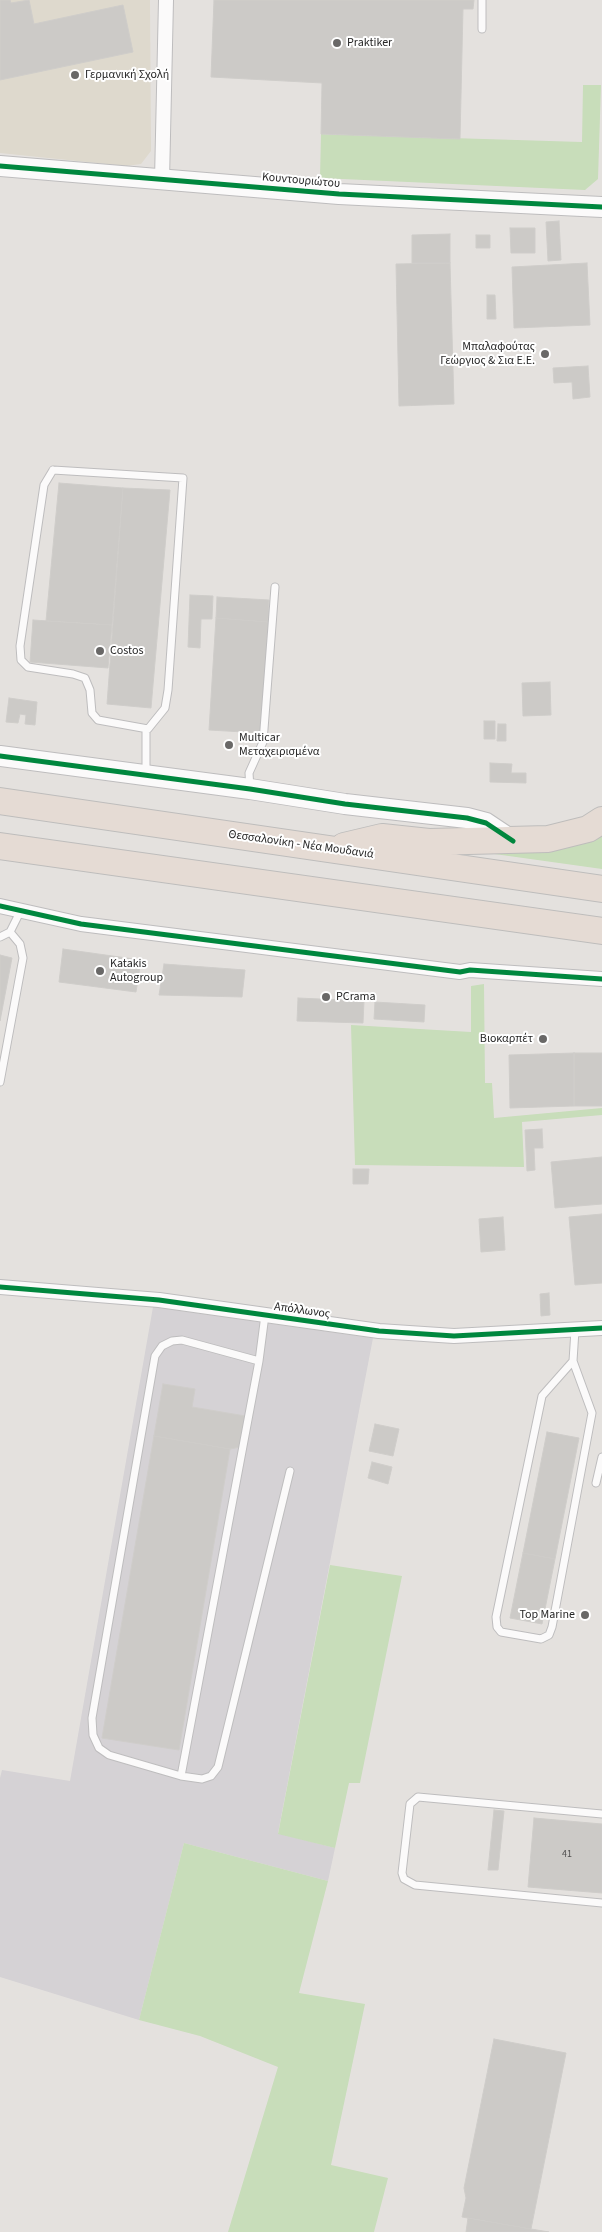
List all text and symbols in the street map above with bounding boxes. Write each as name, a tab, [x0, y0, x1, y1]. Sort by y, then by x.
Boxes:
place label: Praktiker	[347, 36, 392, 50]
marker: Praktiker	[331, 37, 343, 49]
place label: Γερμανική Σχολή	[85, 68, 169, 82]
marker: Γερμανική Σχολή	[69, 69, 81, 81]
street label: Κουντουριώτου	[261, 170, 341, 192]
place label: Μπαλαφούτας Γεώργιος & Σια Ε.Ε.	[440, 340, 535, 368]
marker: Μπαλαφούτας Γεώργιος & Σια Ε.Ε.	[539, 348, 551, 360]
place label: Costos	[110, 644, 144, 658]
marker: Costos	[94, 645, 106, 657]
place label: Multicar Μεταχειρισμένα	[239, 731, 320, 759]
marker: Multicar Μεταχειρισμένα	[223, 739, 235, 751]
street label: Θεσσαλονίκη - Νέα Μουδανιά	[227, 828, 375, 862]
place label: Katakis Autogroup	[110, 957, 163, 985]
marker: Katakis Autogroup	[94, 965, 106, 977]
place label: PCrama	[336, 990, 376, 1004]
marker: PCrama	[320, 991, 332, 1003]
place label: Βιοκαρπέτ	[480, 1032, 533, 1046]
marker: Βιοκαρπέτ	[537, 1033, 549, 1045]
street label: Απόλλωνος	[273, 1300, 331, 1322]
place label: Top Marine	[519, 1608, 575, 1622]
marker: Top Marine	[579, 1609, 591, 1621]
house number: 41	[562, 1849, 572, 1861]

